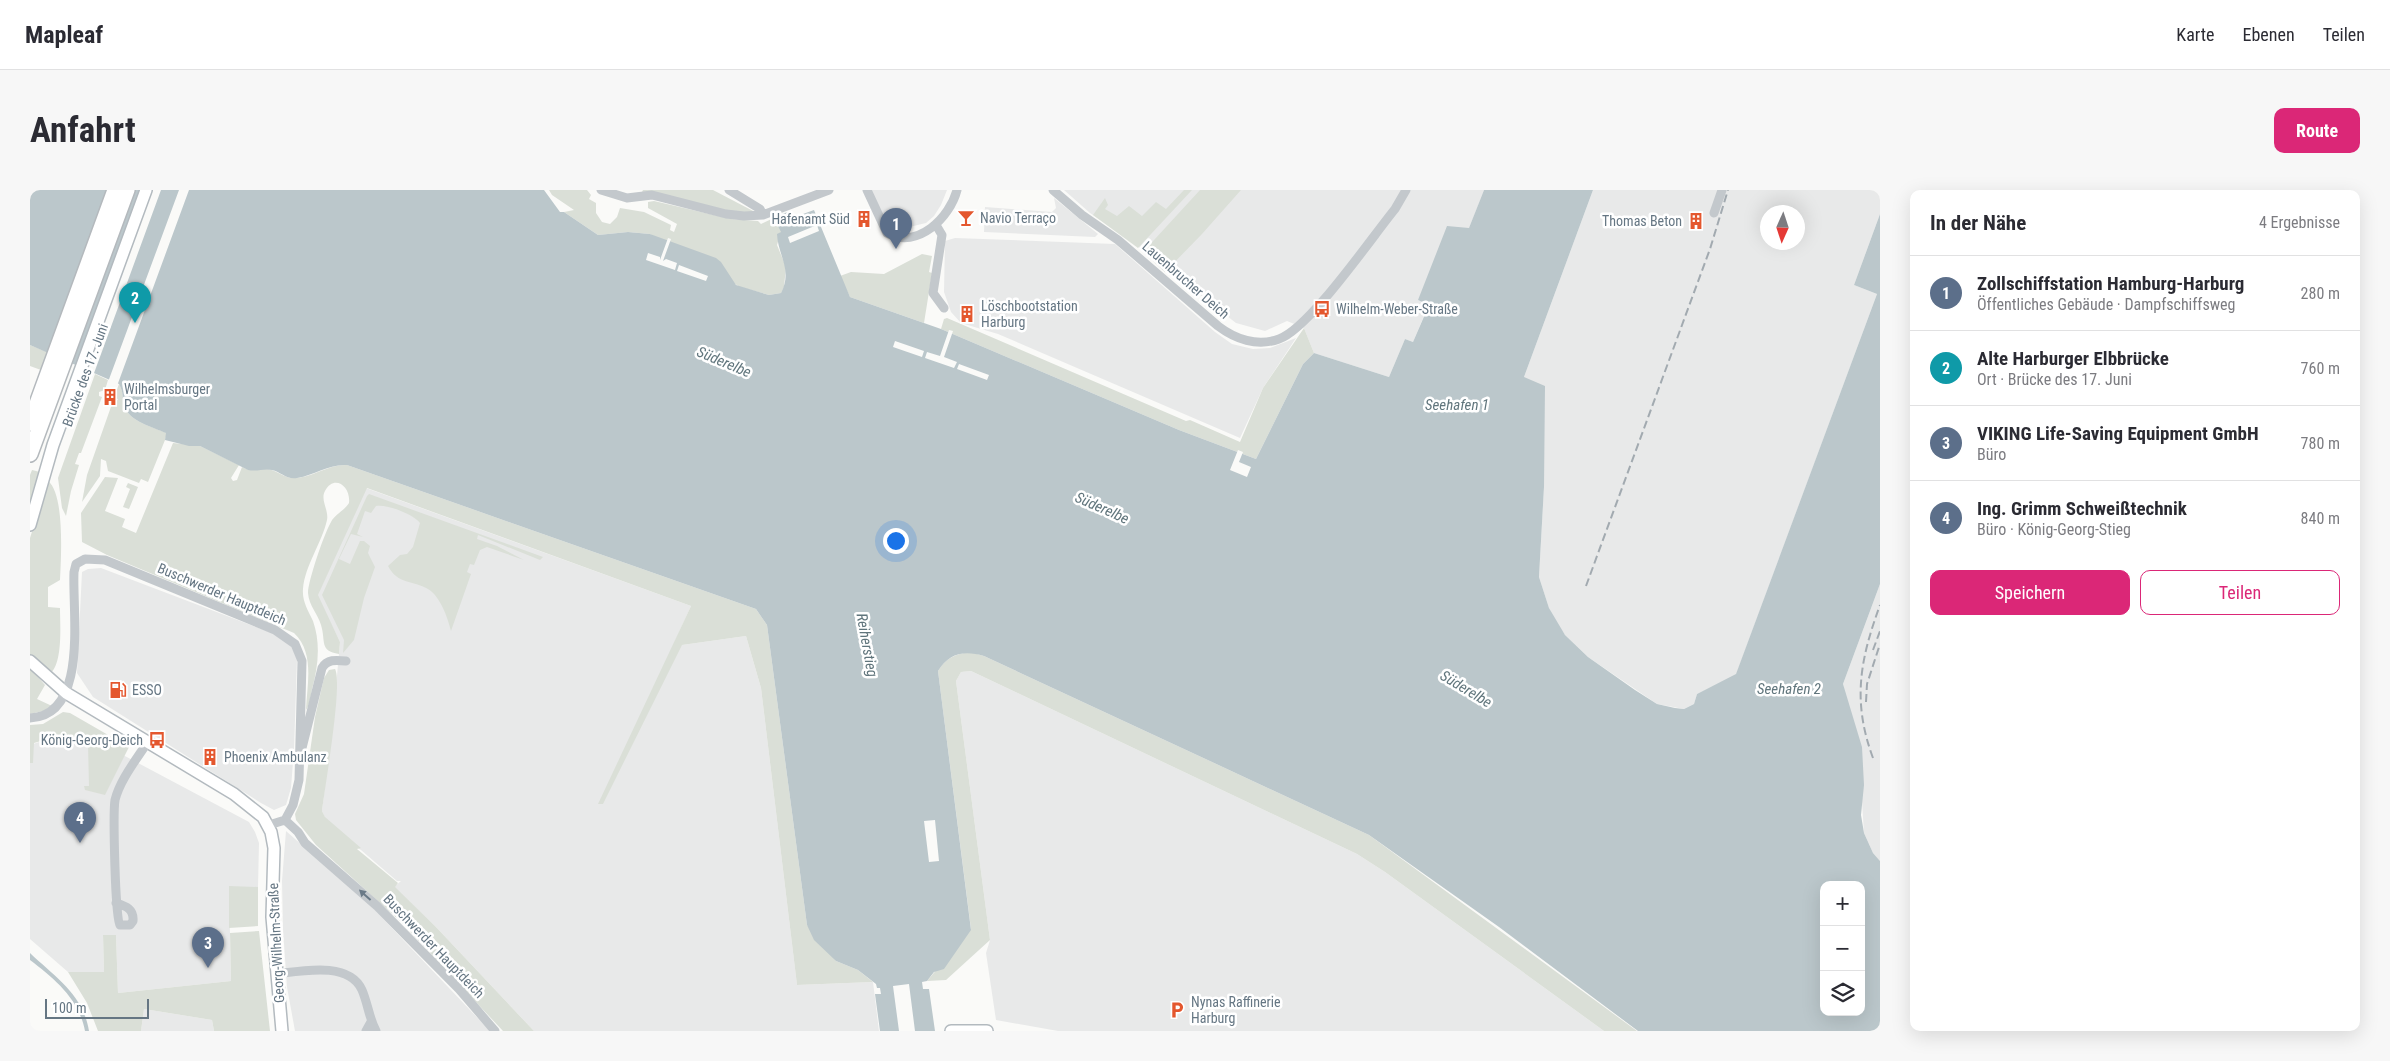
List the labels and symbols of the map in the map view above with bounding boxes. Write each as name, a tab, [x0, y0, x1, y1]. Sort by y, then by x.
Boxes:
north arrow	[1760, 205, 1805, 250]
pin: 1	[880, 208, 912, 249]
bar icon: Navio Terraço	[956, 208, 976, 228]
building icon: Hafenamt Süd	[854, 209, 874, 229]
place label: Navio Terraço	[980, 210, 1056, 226]
place label: Hafenamt Süd	[771, 211, 850, 227]
building icon: Thomas Beton	[1686, 211, 1706, 231]
place label: Thomas Beton	[1602, 213, 1682, 229]
street label: Lauenbrucher Deich	[1139, 238, 1233, 322]
pin: 2	[119, 282, 151, 323]
place label: Löschbootstation Harburg	[981, 298, 1078, 330]
bus stop icon: Wilhelm-Weber-Straße	[1312, 299, 1332, 319]
place label: Wilhelm-Weber-Straße	[1336, 301, 1458, 317]
building icon: Löschbootstation Harburg	[957, 304, 977, 324]
street label: Brücke des 17. Juni	[59, 321, 111, 429]
water label: Süderelbe	[694, 343, 754, 382]
place label: Wilhelmsburger Portal	[124, 381, 210, 413]
building icon: Wilhelmsburger Portal	[100, 387, 120, 407]
water label: Seehafen 1	[1425, 396, 1489, 414]
water label: Süderelbe	[1072, 488, 1132, 528]
your location	[883, 528, 909, 554]
street label: Buschwerder Hauptdeich	[155, 560, 289, 628]
water label: Reiherstieg	[853, 612, 881, 678]
water label: Süderelbe	[1437, 667, 1495, 711]
fuel station icon: ESSO	[108, 680, 128, 700]
water label: Seehafen 2	[1757, 680, 1821, 698]
place label: ESSO	[132, 682, 162, 698]
bus stop icon: König-Georg-Deich	[147, 730, 167, 750]
place label: König-Georg-Deich	[41, 732, 143, 748]
building icon: Phoenix Ambulanz	[200, 747, 220, 767]
place label: Phoenix Ambulanz	[224, 749, 327, 765]
pin: 4	[64, 802, 96, 843]
street label: Georg-Wilhelm-Straße	[265, 882, 287, 1003]
one-way arrow	[359, 889, 371, 901]
street label: Buschwerder Hauptdeich	[380, 891, 488, 1001]
pin: 3	[192, 927, 224, 968]
place label: Nynas Raffinerie Harburg	[1191, 994, 1281, 1026]
scale bar	[45, 996, 149, 1019]
parking icon: Nynas Raffinerie Harburg	[1167, 1000, 1187, 1020]

